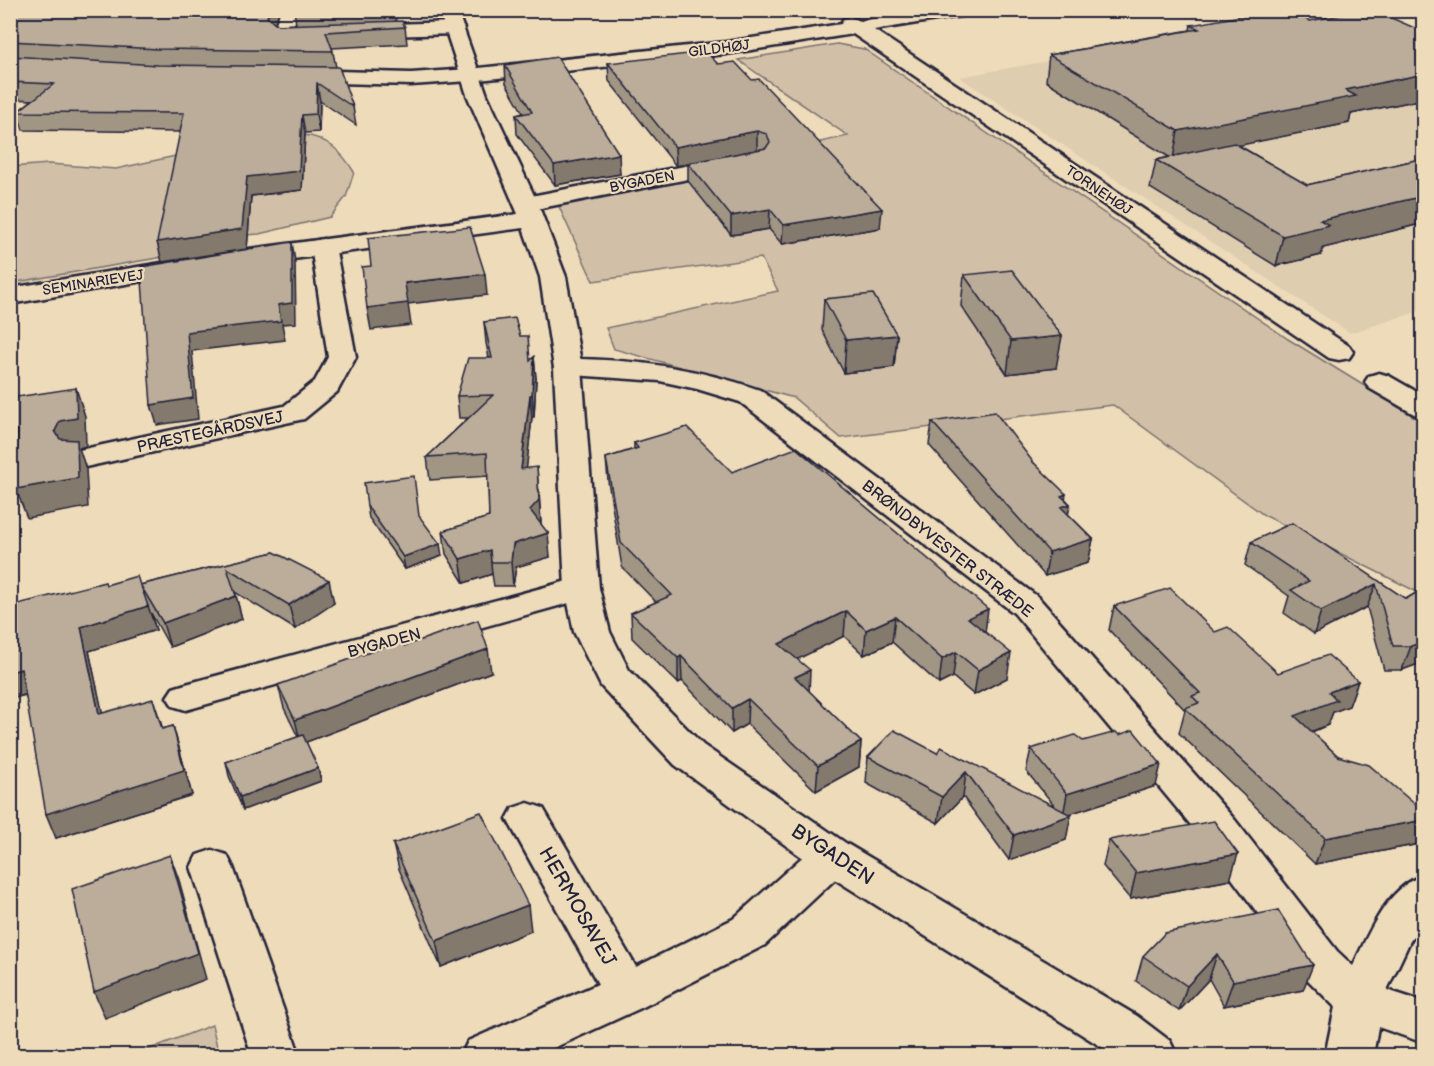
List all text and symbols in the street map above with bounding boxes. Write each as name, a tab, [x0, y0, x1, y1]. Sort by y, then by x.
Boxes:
street label: GILDHØJ	[687, 36, 751, 61]
street label: TORNEHØJ	[1062, 162, 1136, 219]
street label: BYGADEN	[608, 167, 676, 196]
street label: SEMINARIEVEJ	[41, 266, 145, 299]
street label: PRÆSTEGÅRDSVEJ	[135, 406, 286, 457]
street label: BRØNDBYVESTER STRÆDE	[858, 476, 1036, 622]
street label: BYGADEN	[346, 625, 423, 662]
street label: BYGADEN	[786, 819, 878, 891]
street label: HERMOSAVEJ	[533, 843, 621, 970]

